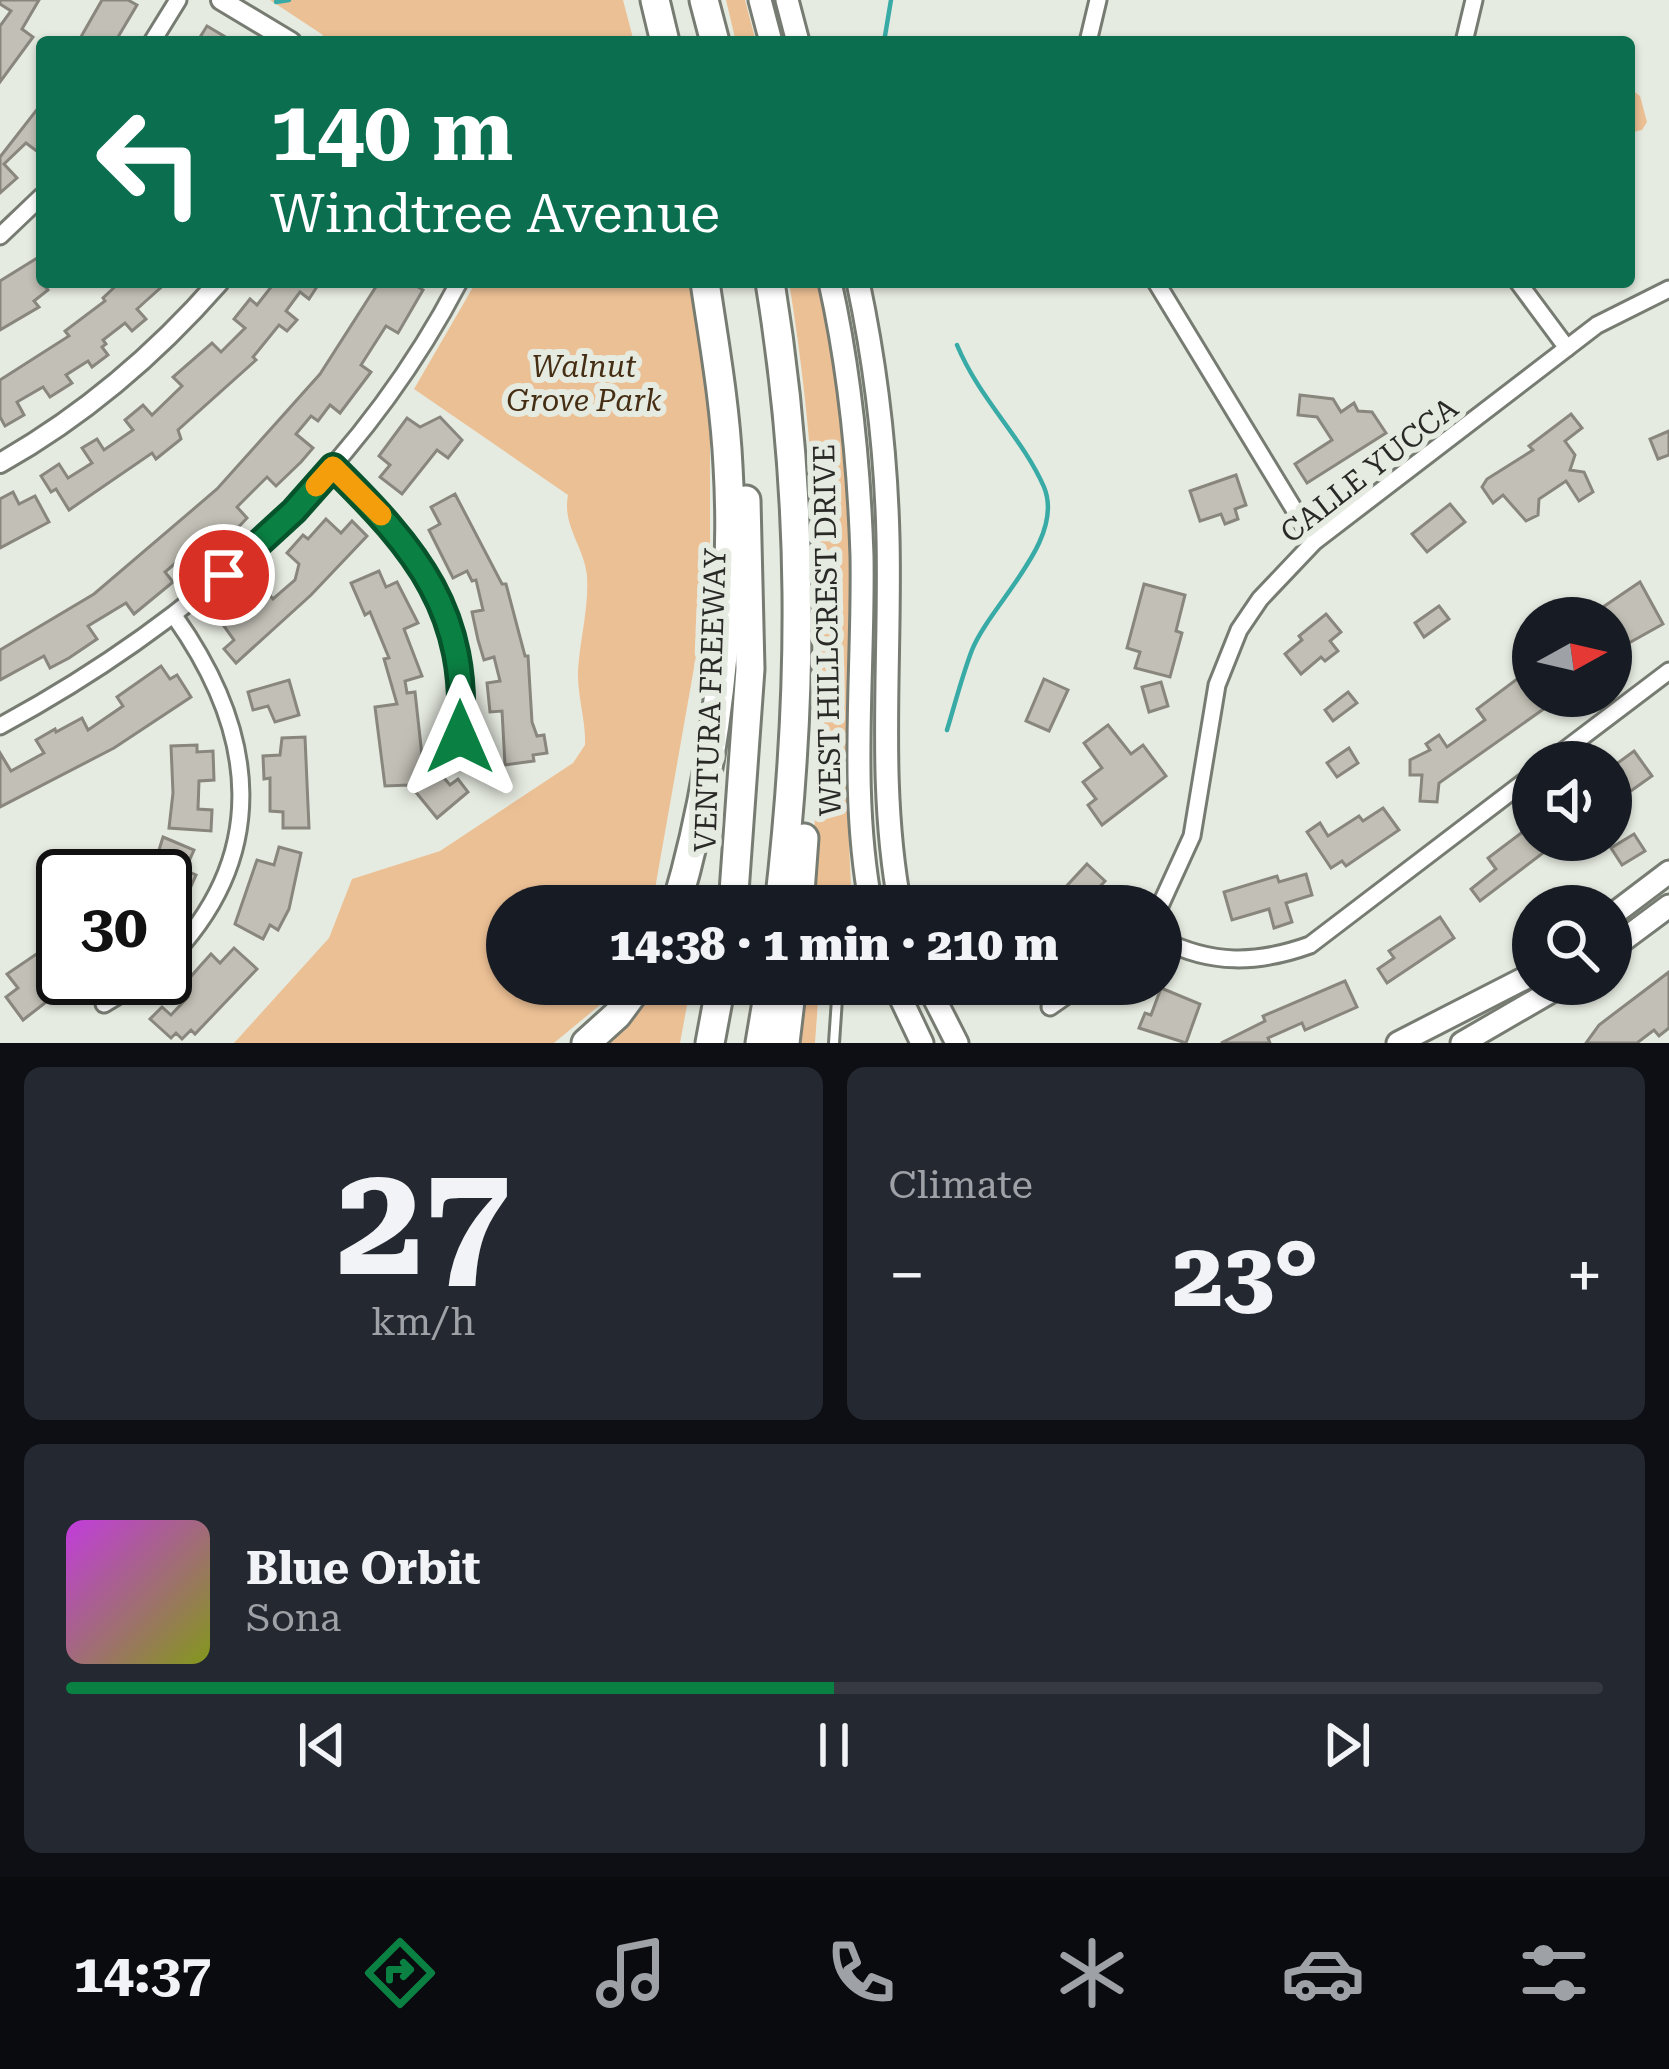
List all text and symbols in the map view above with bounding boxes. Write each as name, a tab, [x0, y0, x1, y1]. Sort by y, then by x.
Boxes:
text: 140 m	[270, 82, 513, 180]
icon: left	[72, 84, 228, 240]
text: Windtree Avenue	[270, 182, 720, 245]
park label: Walnut Grove Park	[506, 349, 662, 418]
street label: CALLE YUCCA	[1274, 390, 1464, 550]
street label: WEST HILLCREST DRIVE	[806, 444, 848, 816]
pin	[173, 524, 275, 626]
icon: arrive	[191, 542, 257, 608]
street label: VENTURA FREEWAY	[687, 547, 733, 853]
north arrow	[1512, 597, 1632, 717]
map controls	[1512, 597, 1632, 1005]
position arrow	[397, 674, 523, 800]
button: sound	[1512, 741, 1632, 861]
speed limit sign: 30	[36, 849, 192, 1005]
button: search	[1512, 885, 1632, 1005]
text: 14:38 · 1 min · 210 m	[610, 918, 1058, 971]
text: 27	[336, 1129, 511, 1312]
text: Climate	[889, 1162, 1033, 1208]
text: 23°	[1173, 1223, 1319, 1328]
text: −	[889, 1237, 925, 1314]
text: +	[1566, 1237, 1603, 1314]
text: km/h	[371, 1299, 475, 1345]
text: Blue Orbit	[246, 1542, 481, 1595]
text: Sona	[246, 1595, 341, 1641]
icon: previous	[289, 1712, 355, 1778]
icon: pause	[801, 1712, 867, 1778]
icon: next	[1314, 1712, 1380, 1778]
icon: directions	[358, 1931, 442, 2015]
icon: music	[589, 1931, 673, 2015]
icon: phone	[819, 1931, 903, 2015]
icon: climate	[1050, 1931, 1134, 2015]
icon: car	[1281, 1931, 1365, 2015]
icon: filters	[1512, 1931, 1596, 2015]
text: 14:37	[73, 1942, 211, 2005]

